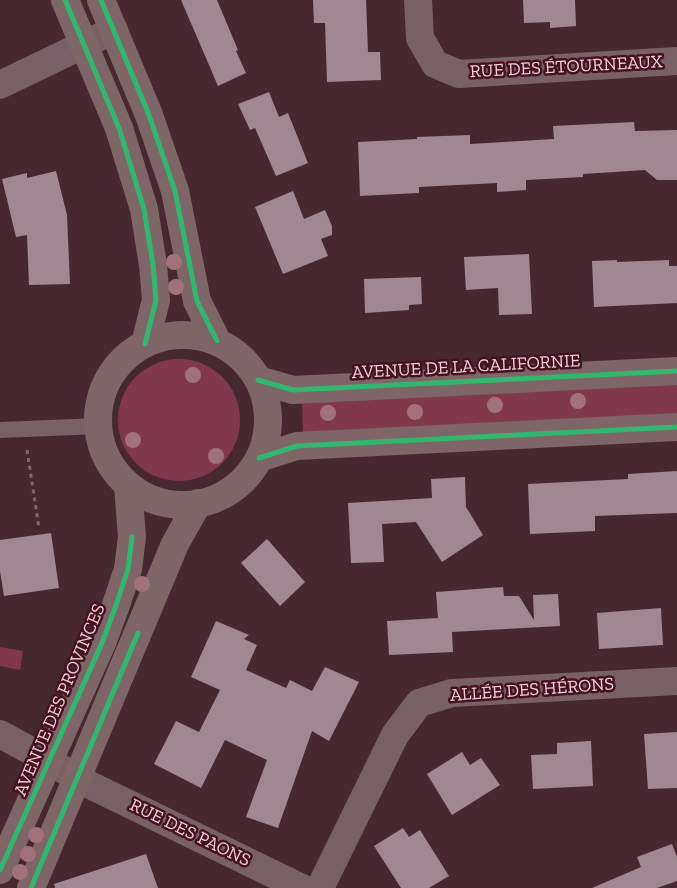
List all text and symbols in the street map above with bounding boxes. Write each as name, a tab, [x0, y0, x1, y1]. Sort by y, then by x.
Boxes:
street label: RUE DES ÉTOURNEAUX	[469, 51, 663, 83]
street label: AVENUE DE LA CALIFORNIE	[351, 350, 581, 384]
street label: AVENUE DES PROVINCES	[10, 601, 110, 799]
street label: ALLÉE DES HÉRONS	[449, 673, 615, 707]
street label: RUE DES PAONS	[126, 794, 254, 872]

